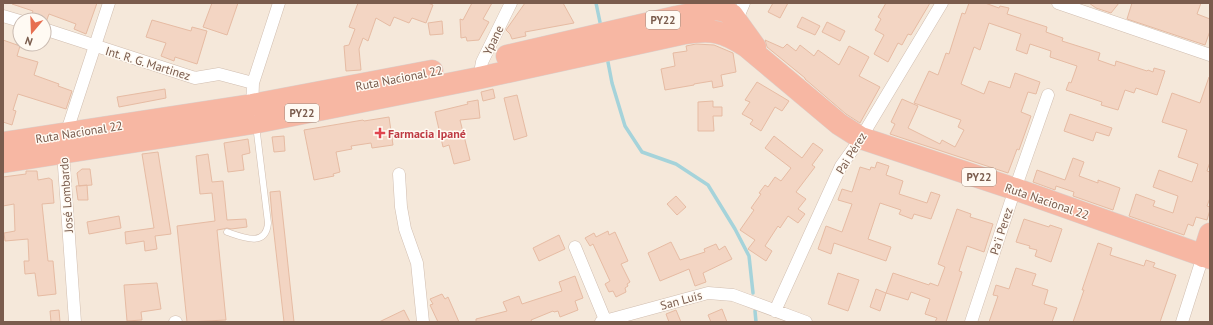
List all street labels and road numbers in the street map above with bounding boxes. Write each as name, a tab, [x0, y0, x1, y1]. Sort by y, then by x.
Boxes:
road number: PY22	[646, 11, 680, 29]
street label: Ypane	[479, 23, 507, 57]
street label: Int. R. G. Martinez	[104, 43, 192, 83]
street label: Ruta Nacional 22	[354, 62, 444, 94]
road number: PY22	[285, 104, 319, 122]
street label: Ruta Nacional 22	[34, 118, 124, 146]
street label: Pai Pérez	[832, 129, 870, 177]
street label: José Lombardo	[56, 157, 76, 234]
road number: PY22	[962, 168, 996, 186]
street label: Ruta Nacional 22	[1003, 180, 1091, 222]
street label: Pa'i Perez	[986, 205, 1016, 257]
street label: San Luis	[658, 287, 704, 313]

